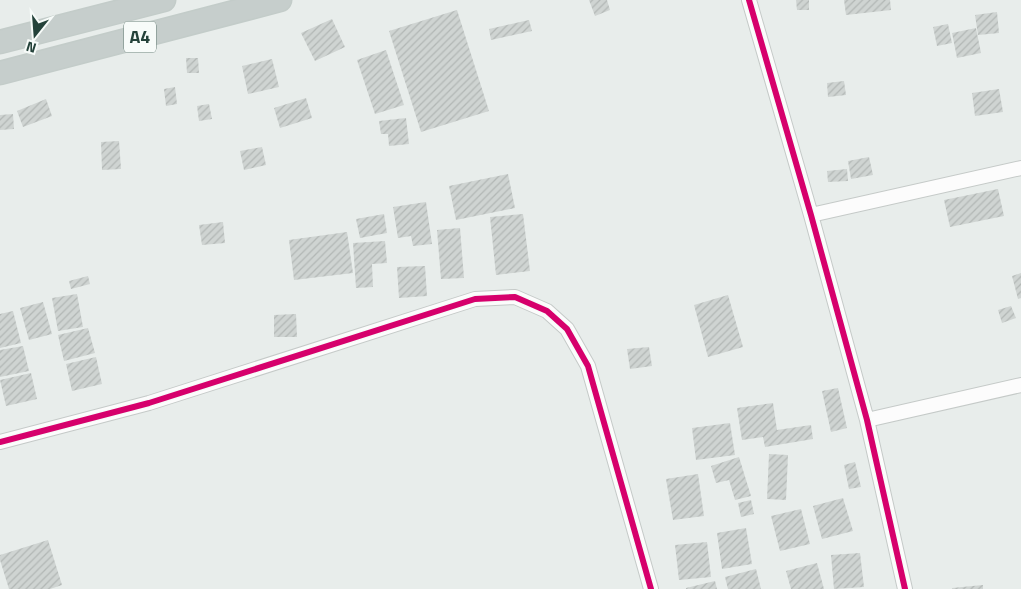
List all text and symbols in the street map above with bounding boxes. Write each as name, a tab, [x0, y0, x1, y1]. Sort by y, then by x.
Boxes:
north arrow	[10, 10, 60, 60]
road number: A4	[124, 22, 156, 52]
text: N	[23, 36, 39, 59]

